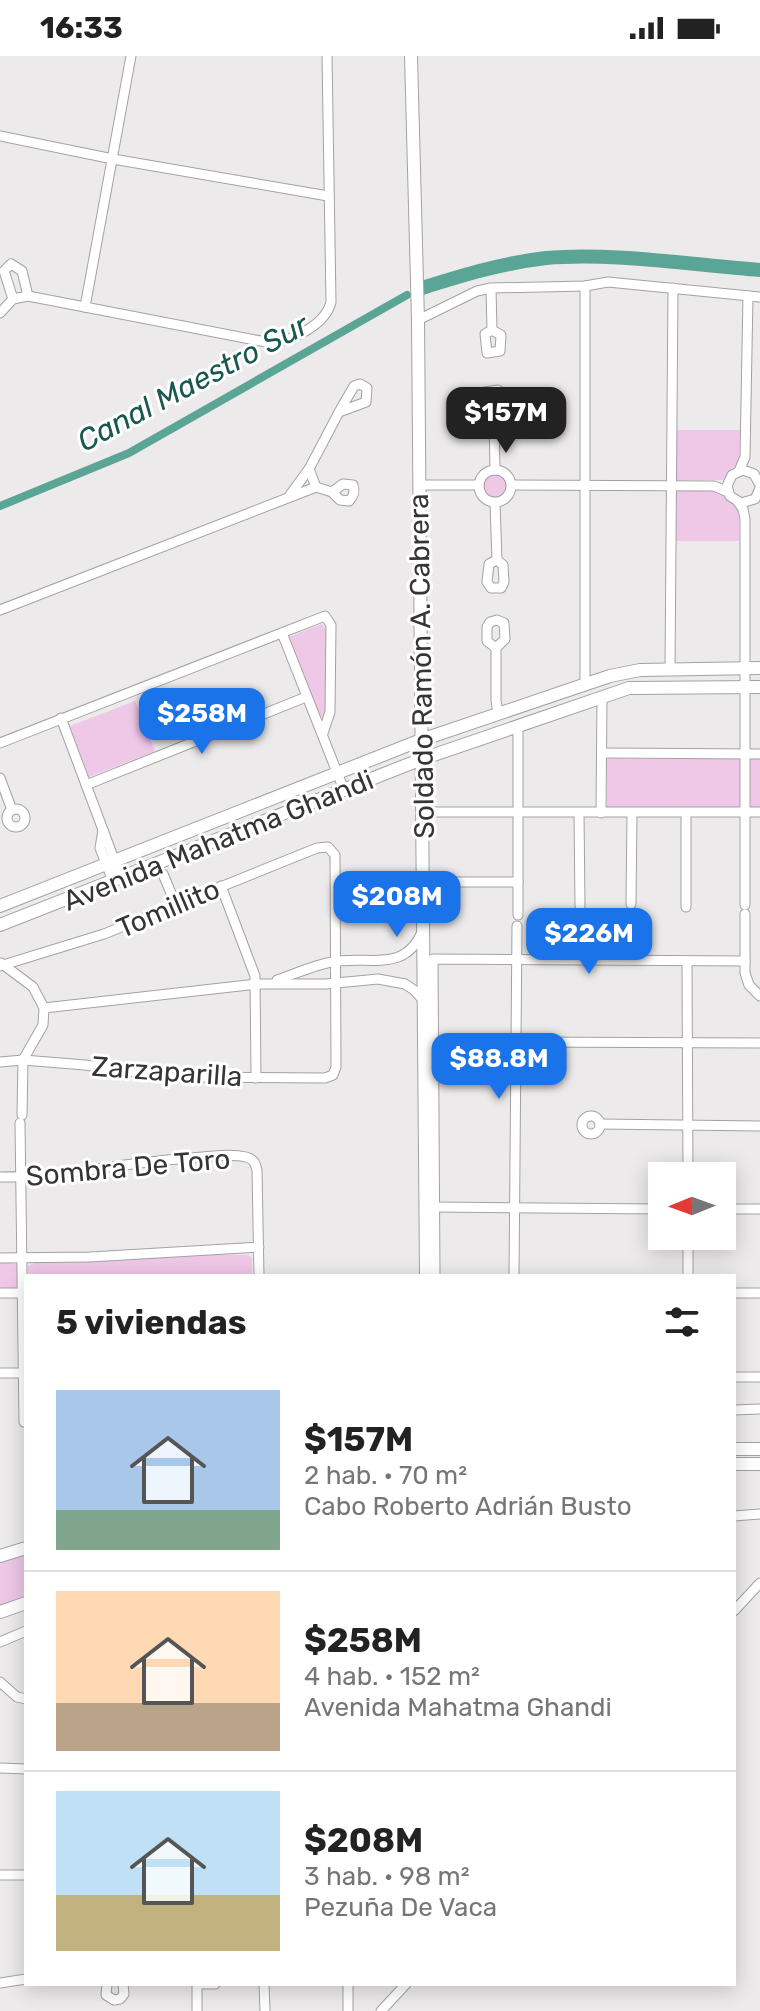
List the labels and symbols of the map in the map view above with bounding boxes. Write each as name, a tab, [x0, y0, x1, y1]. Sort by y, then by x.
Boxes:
water label: Canal Maestro Sur	[71, 306, 316, 459]
pin: $157M	[450, 387, 562, 455]
street label: Soldado Ramón A. Cabrera	[402, 493, 441, 839]
pin: $258M	[146, 688, 258, 756]
street label: Avenida Mahatma Ghandi	[58, 763, 378, 918]
pin: $208M	[341, 871, 453, 939]
street label: Tomillito	[112, 872, 225, 945]
pin: $226M	[533, 908, 645, 976]
pin: $88.8M	[434, 1033, 564, 1101]
street label: Zarzaparilla	[90, 1050, 244, 1093]
street label: Sombra De Toro	[25, 1142, 232, 1193]
north arrow	[648, 1162, 736, 1250]

